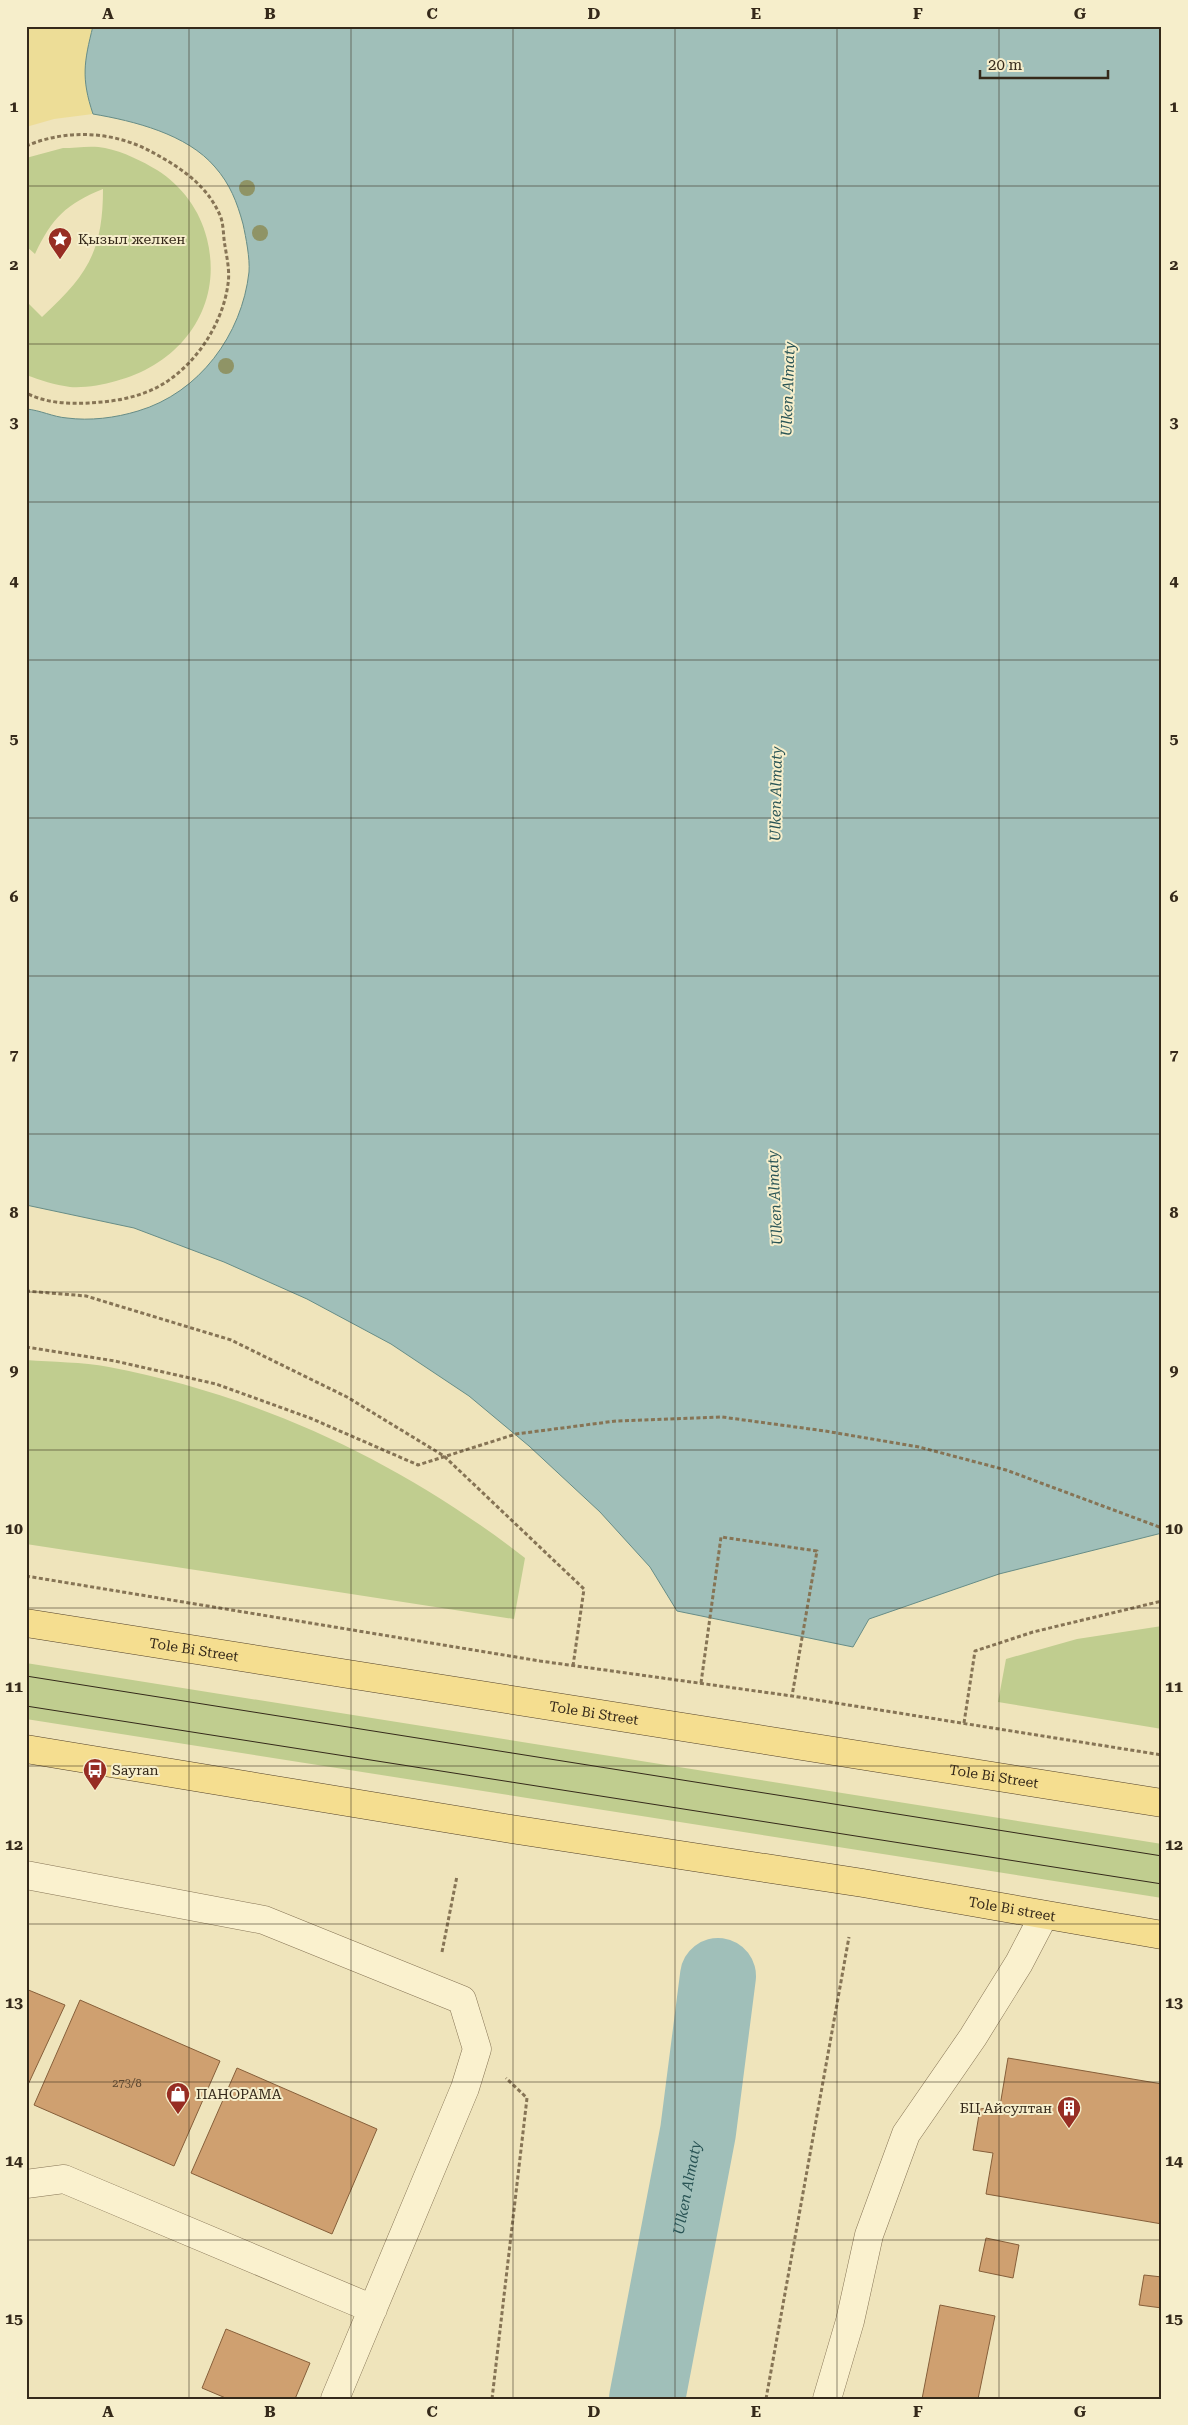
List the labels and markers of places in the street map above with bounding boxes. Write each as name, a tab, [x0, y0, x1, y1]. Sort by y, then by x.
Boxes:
place icon: Қызыл желкен	[47, 226, 73, 260]
place label: Қызыл желкен	[78, 231, 185, 247]
bus stop icon: Sayran	[82, 1757, 108, 1791]
place label: Sayran	[112, 1762, 159, 1778]
shop icon: ПАНОРАМА	[165, 2081, 191, 2115]
place label: ПАНОРАМА	[196, 2086, 282, 2102]
building icon: БЦ Айсултан	[1056, 2095, 1082, 2129]
place label: БЦ Айсултан	[960, 2100, 1052, 2116]

